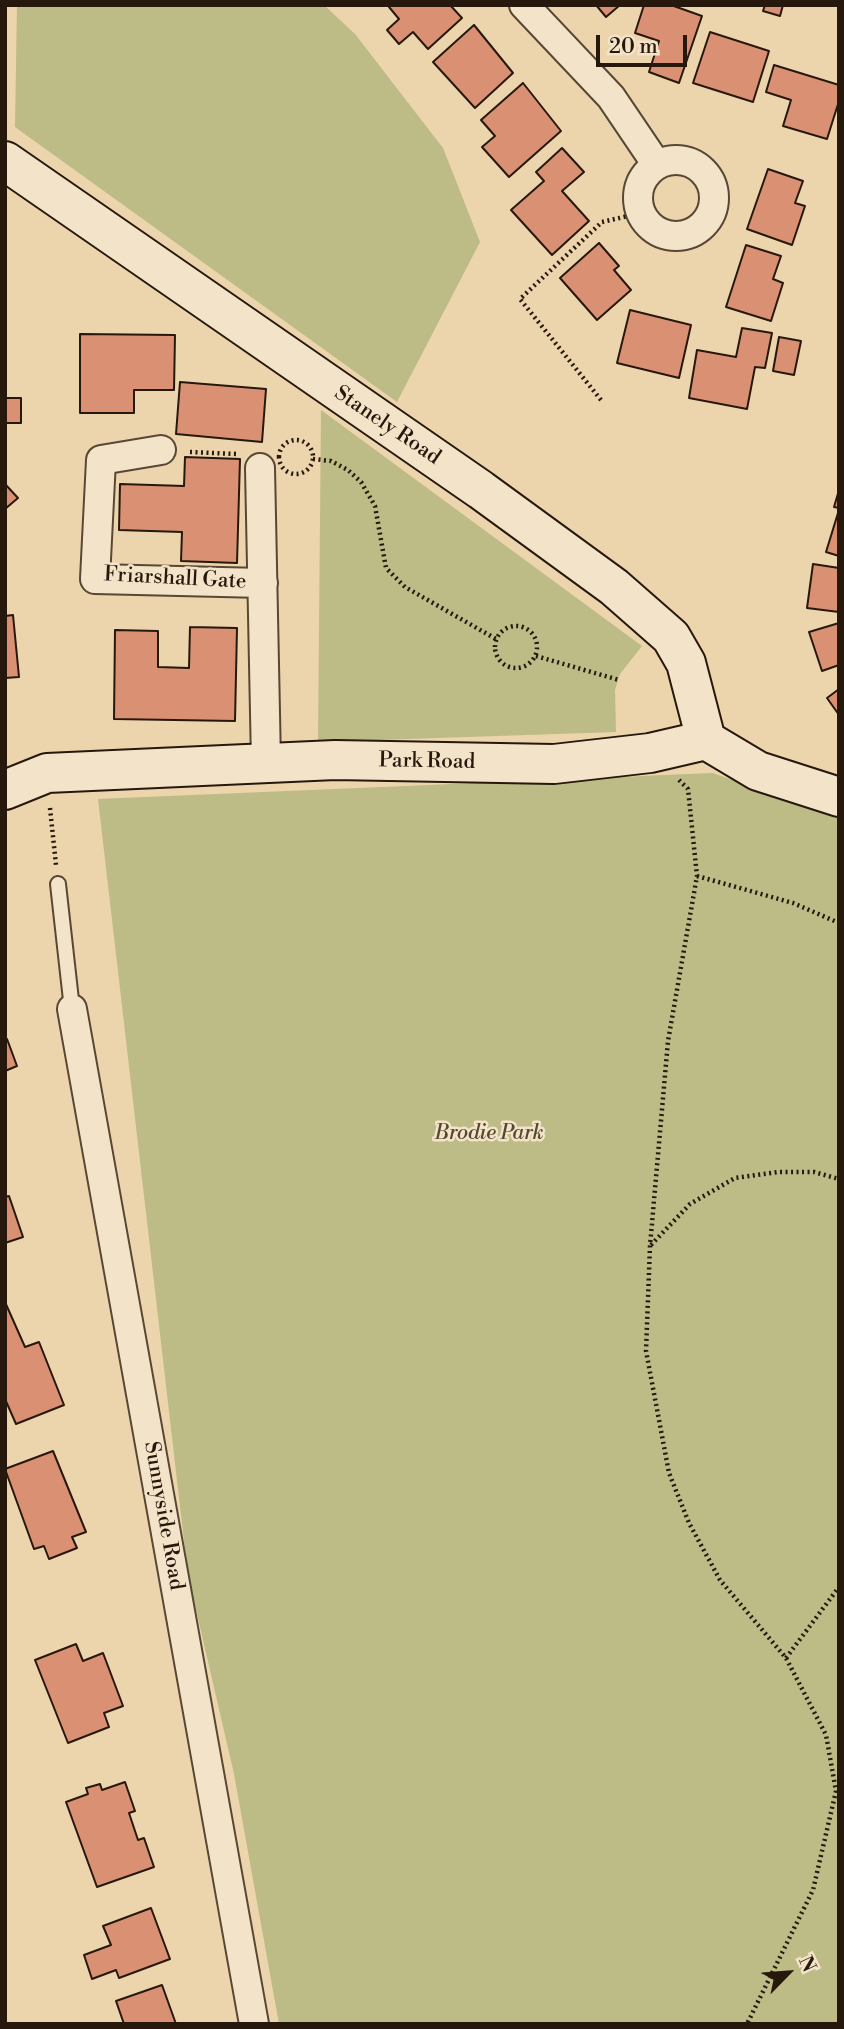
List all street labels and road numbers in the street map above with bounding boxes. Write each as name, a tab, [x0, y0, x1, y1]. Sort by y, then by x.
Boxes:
street label: Stanely Road	[329, 381, 445, 471]
street label: Friarshall Gate	[103, 563, 247, 595]
street label: Park Road	[378, 749, 476, 775]
street label: Sunnyside Road	[138, 1440, 188, 1592]

